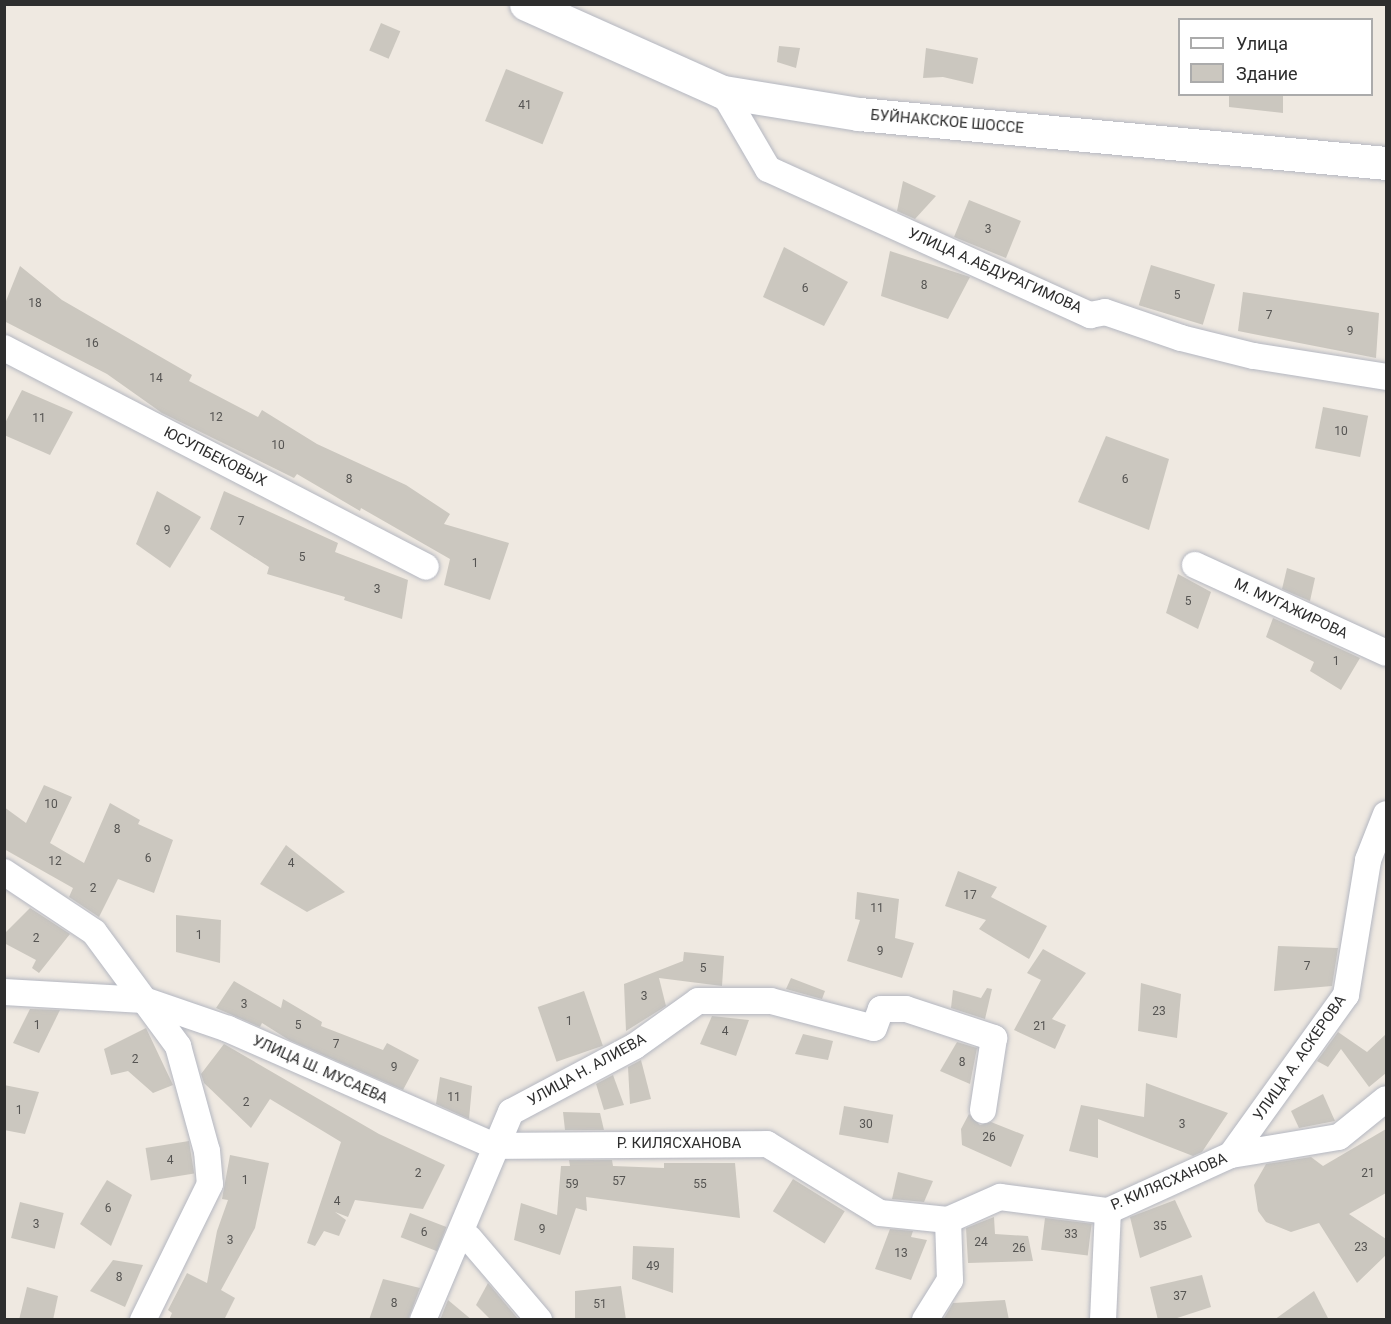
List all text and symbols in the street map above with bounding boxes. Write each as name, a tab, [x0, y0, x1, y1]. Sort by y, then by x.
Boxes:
legend	[1178, 18, 1373, 96]
text: Улица	[1236, 33, 1288, 54]
text: Здание	[1236, 63, 1298, 84]
house number: 41	[518, 99, 532, 113]
street label: БУЙНАКСКОЕ ШОССЕ	[870, 106, 1024, 138]
house number: 3	[985, 223, 991, 237]
street label: УЛИЦА А.АБДУРАГИМОВА	[905, 224, 1085, 318]
house number: 8	[921, 279, 927, 293]
house number: 6	[802, 282, 808, 296]
house number: 5	[1174, 289, 1180, 303]
house number: 18	[28, 297, 42, 311]
house number: 7	[1266, 309, 1272, 323]
house number: 9	[1347, 325, 1353, 339]
house number: 16	[85, 337, 99, 351]
house number: 14	[149, 372, 163, 386]
house number: 12	[209, 411, 223, 425]
house number: 11	[32, 412, 46, 426]
street label: ЮСУПБЕКОВЫХ	[161, 423, 269, 491]
house number: 10	[1334, 425, 1348, 439]
house number: 10	[271, 439, 285, 453]
house number: 8	[346, 473, 352, 487]
house number: 6	[1122, 473, 1128, 487]
house number: 7	[238, 515, 244, 529]
house number: 9	[164, 524, 170, 538]
house number: 5	[299, 551, 305, 565]
house number: 1	[472, 557, 478, 571]
street label: М. МУГАЖИРОВА	[1231, 575, 1351, 643]
house number: 3	[374, 583, 380, 597]
house number: 5	[1185, 595, 1191, 609]
house number: 1	[1333, 655, 1339, 669]
house number: 10	[44, 798, 58, 812]
house number: 8	[114, 823, 120, 837]
house number: 6	[145, 852, 151, 866]
house number: 12	[48, 855, 62, 869]
house number: 4	[288, 857, 294, 871]
house number: 2	[90, 882, 96, 896]
house number: 17	[963, 889, 977, 903]
house number: 11	[870, 902, 884, 916]
house number: 1	[196, 929, 202, 943]
house number: 2	[33, 932, 39, 946]
house number: 9	[877, 945, 883, 959]
house number: 7	[1304, 960, 1310, 974]
house number: 5	[700, 962, 706, 976]
house number: 3	[641, 990, 647, 1004]
street label: УЛИЦА А. АСКЕРОВА	[1250, 992, 1350, 1124]
house number: 3	[241, 998, 247, 1012]
house number: 23	[1152, 1005, 1166, 1019]
house number: 1	[566, 1015, 572, 1029]
house number: 1	[34, 1019, 40, 1033]
house number: 5	[295, 1019, 301, 1033]
house number: 21	[1033, 1020, 1047, 1034]
house number: 4	[722, 1025, 728, 1039]
street label: УЛИЦА Н. АЛИЕВА	[525, 1030, 649, 1110]
street label: УЛИЦА Ш. МУСАЕВА	[250, 1032, 390, 1108]
house number: 7	[333, 1038, 339, 1052]
house number: 2	[132, 1053, 138, 1067]
house number: 8	[959, 1056, 965, 1070]
house number: 9	[391, 1061, 397, 1075]
house number: 11	[447, 1091, 461, 1105]
house number: 2	[243, 1096, 249, 1110]
house number: 1	[16, 1104, 22, 1118]
house number: 30	[859, 1118, 873, 1132]
house number: 3	[1179, 1118, 1185, 1132]
house number: 26	[982, 1131, 996, 1145]
street label: Р. КИЛЯСХАНОВА	[617, 1135, 741, 1153]
street label: Р. КИЛЯСХАНОВА	[1108, 1149, 1230, 1215]
house number: 4	[167, 1154, 173, 1168]
house number: 2	[415, 1167, 421, 1181]
house number: 21	[1361, 1167, 1375, 1181]
house number: 1	[242, 1174, 248, 1188]
house number: 57	[612, 1175, 626, 1189]
house number: 59	[565, 1178, 579, 1192]
house number: 55	[693, 1178, 707, 1192]
house number: 4	[334, 1195, 340, 1209]
house number: 6	[105, 1202, 111, 1216]
house number: 3	[33, 1218, 39, 1232]
house number: 35	[1153, 1220, 1167, 1234]
house number: 9	[539, 1223, 545, 1237]
house number: 6	[421, 1226, 427, 1240]
house number: 33	[1064, 1228, 1078, 1242]
house number: 3	[227, 1234, 233, 1248]
house number: 24	[974, 1236, 988, 1250]
house number: 23	[1354, 1241, 1368, 1255]
house number: 26	[1012, 1242, 1026, 1256]
house number: 13	[894, 1247, 908, 1261]
house number: 49	[646, 1260, 660, 1274]
house number: 8	[116, 1271, 122, 1285]
house number: 37	[1173, 1290, 1187, 1304]
house number: 8	[391, 1297, 397, 1311]
house number: 51	[593, 1298, 607, 1312]

